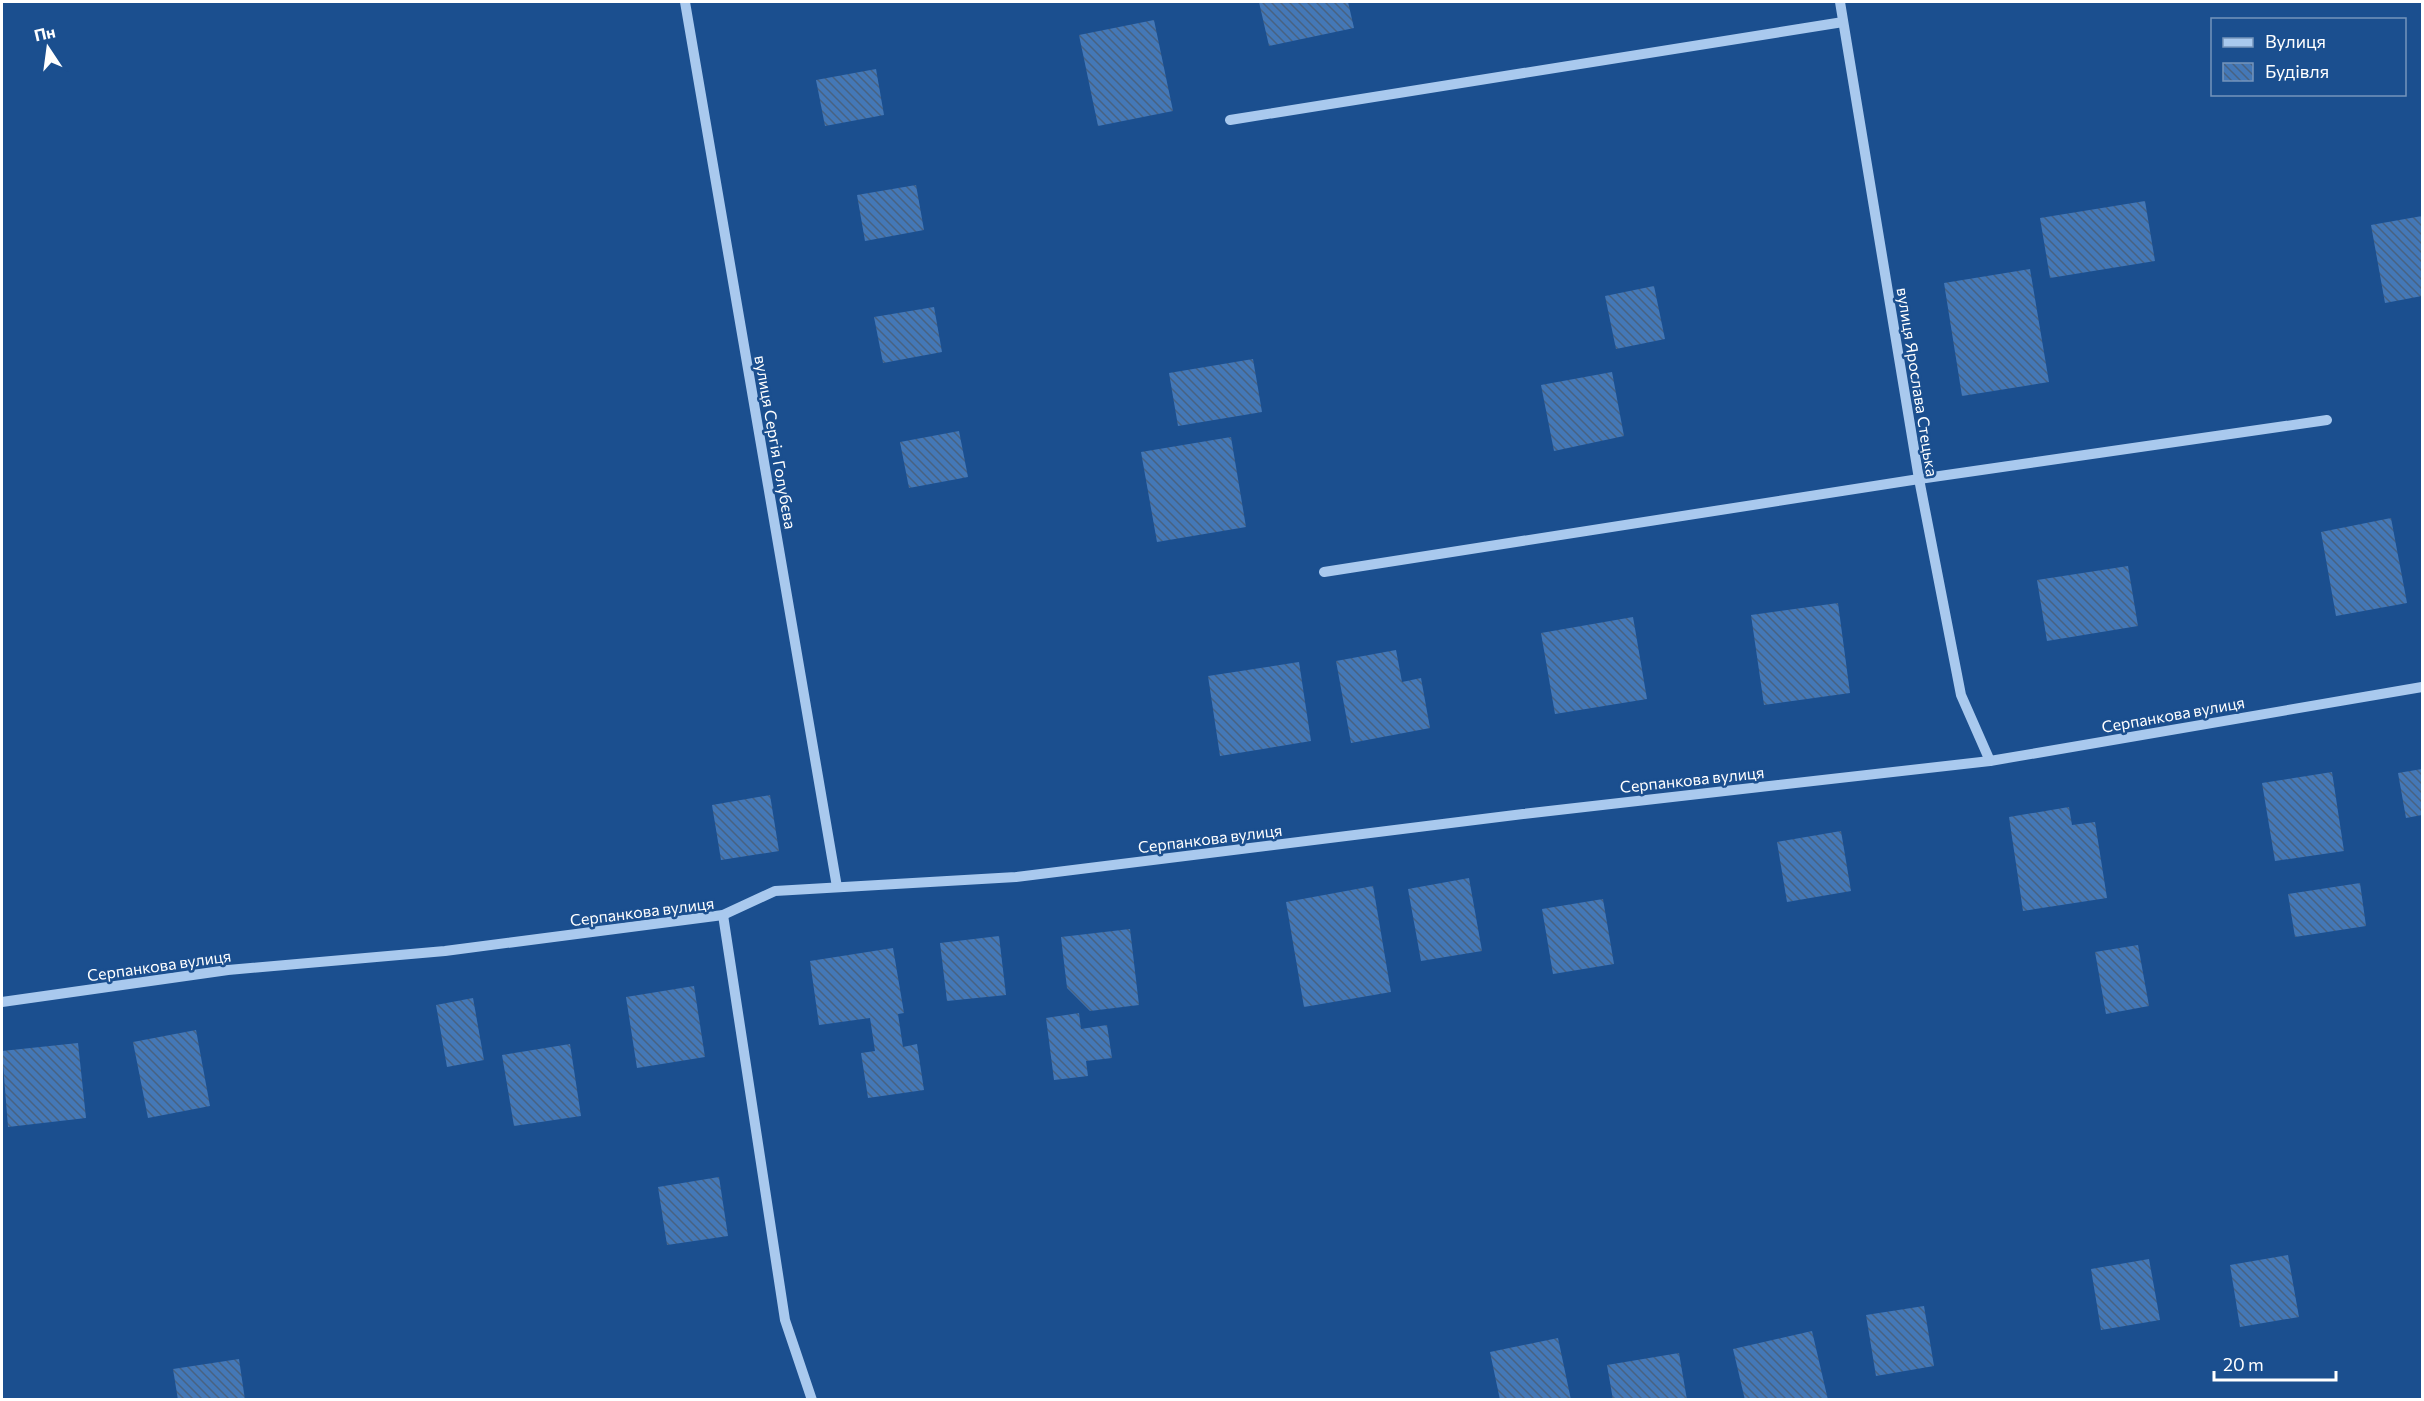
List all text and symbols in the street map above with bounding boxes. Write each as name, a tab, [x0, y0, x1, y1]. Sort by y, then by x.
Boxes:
north arrow	[18, 18, 78, 78]
legend	[2211, 18, 2406, 96]
text: Пн	[32, 21, 57, 45]
text: Вулиця	[2265, 30, 2326, 52]
text: Будівля	[2265, 60, 2329, 82]
street label: вулиця Ярослава Стецька	[1894, 286, 1942, 478]
street label: вулиця Сергія Голубєва	[751, 354, 801, 530]
street label: Серпанкова вулиця	[2100, 692, 2246, 736]
street label: Серпанкова вулиця	[1619, 762, 1765, 796]
street label: Серпанкова вулиця	[1137, 820, 1283, 856]
street label: Серпанкова вулиця	[569, 893, 715, 929]
street label: Серпанкова вулиця	[86, 945, 232, 985]
scale bar	[2214, 1344, 2336, 1382]
text: 20 m	[2223, 1353, 2264, 1375]

